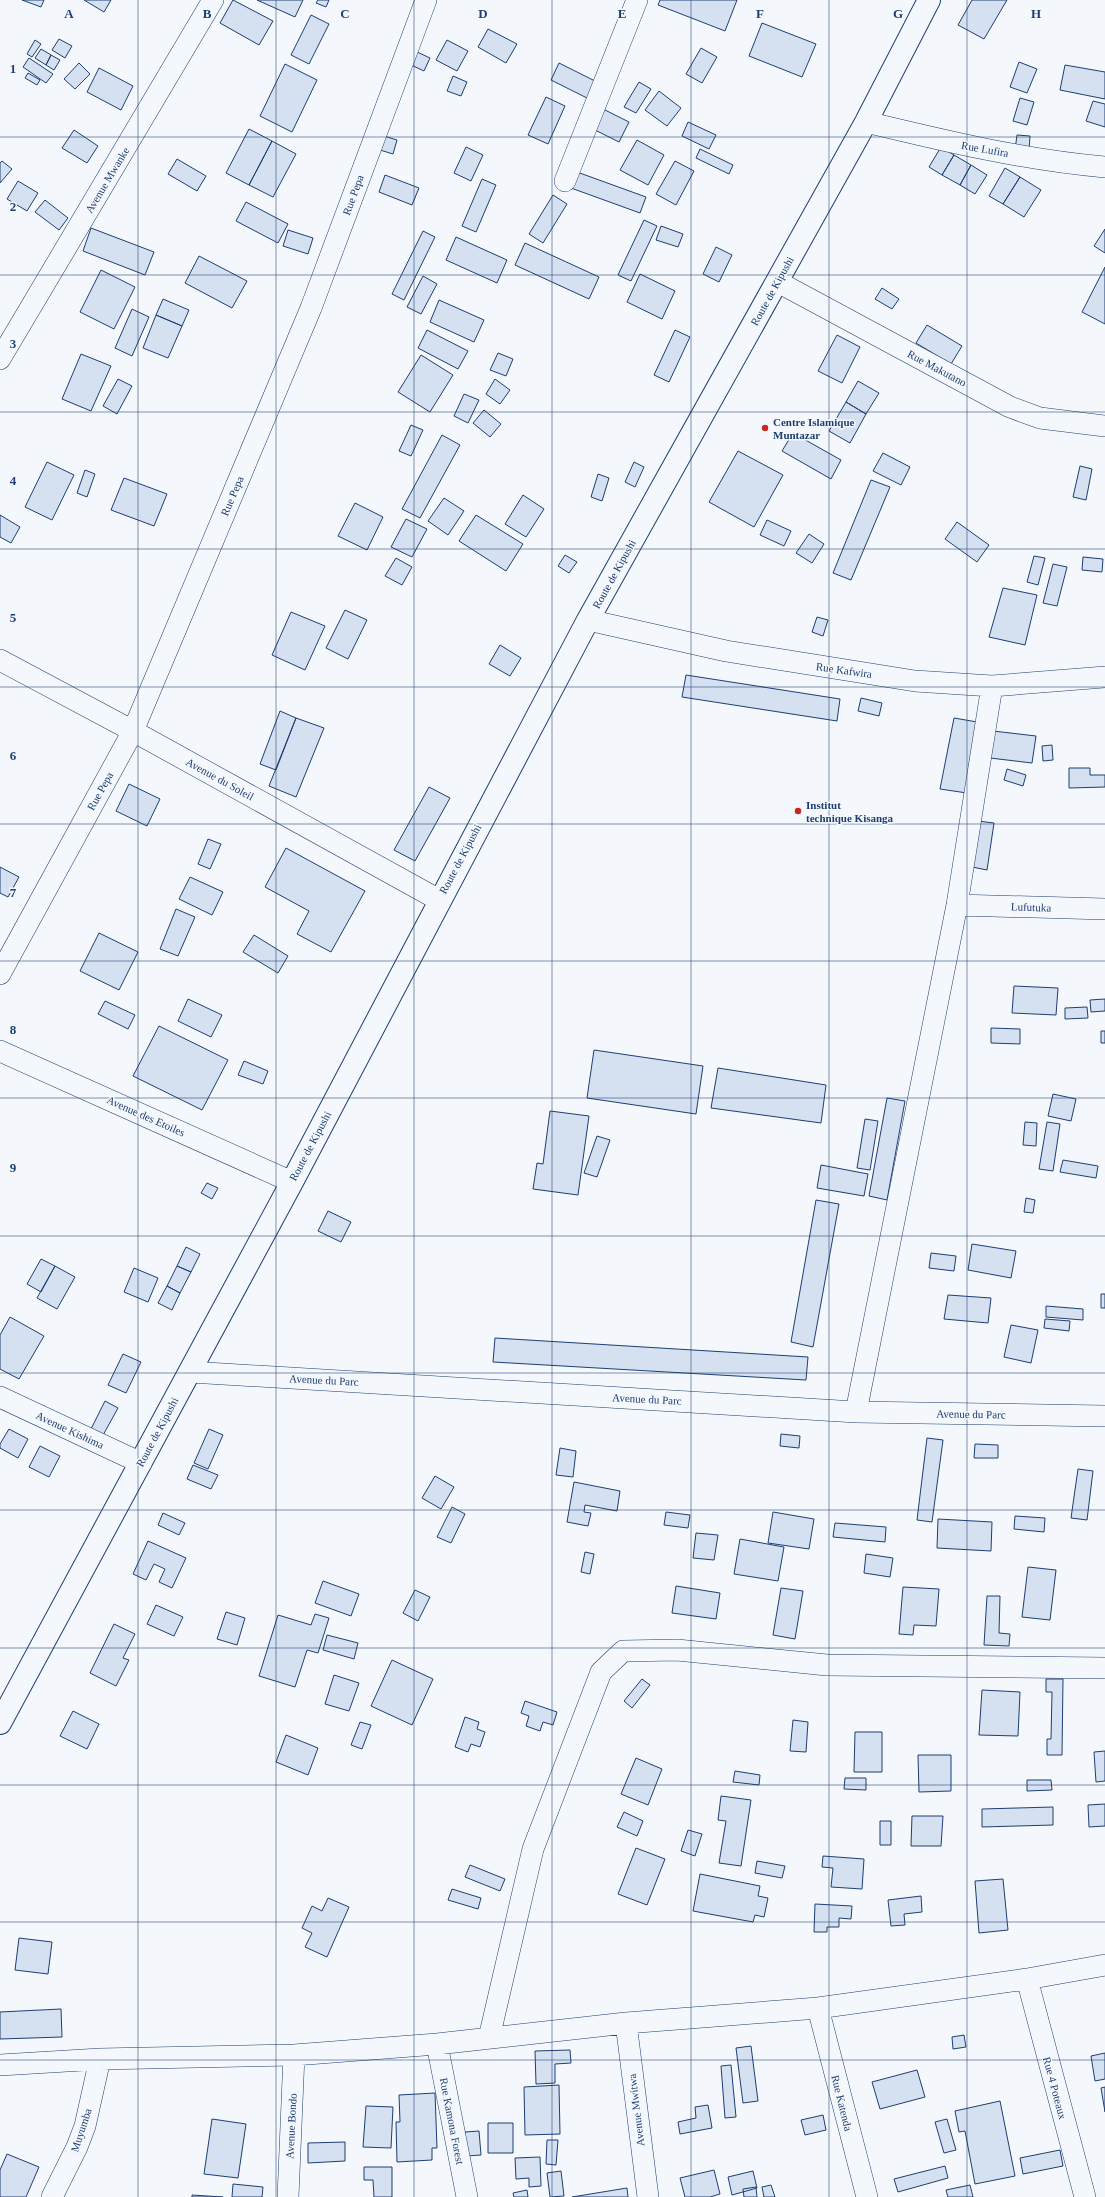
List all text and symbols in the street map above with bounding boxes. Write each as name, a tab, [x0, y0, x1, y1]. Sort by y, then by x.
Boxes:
text: A	[64, 6, 74, 21]
text: B	[203, 6, 212, 21]
text: C	[340, 6, 350, 21]
text: D	[478, 6, 488, 21]
text: E	[618, 6, 626, 21]
text: F	[756, 6, 764, 21]
text: G	[893, 6, 903, 21]
text: H	[1031, 6, 1041, 21]
text: 1	[10, 61, 16, 76]
street label: Rue Lufira	[960, 139, 1010, 159]
street label: Avenue Mwanke	[83, 145, 131, 215]
street label: Rue Pepa	[340, 173, 366, 217]
text: 2	[10, 199, 16, 214]
street label: Route de Kipushi	[748, 254, 796, 328]
text: 3	[10, 336, 17, 351]
street label: Rue Makutano	[905, 347, 969, 389]
place label: Centre Islamique Muntazar	[773, 416, 854, 441]
marker: Centre Islamique Muntazar	[760, 423, 770, 433]
text: 4	[10, 473, 17, 488]
street label: Rue Pepa	[218, 474, 246, 518]
street label: Route de Kipushi	[590, 537, 638, 611]
text: 5	[10, 610, 17, 625]
street label: Rue Kafwira	[815, 660, 873, 680]
text: 6	[10, 748, 17, 763]
street label: Avenue du Soleil	[184, 755, 256, 803]
street label: Rue Pepa	[85, 770, 115, 812]
place label: Institut technique Kisanga	[806, 799, 894, 824]
marker: Institut technique Kisanga	[793, 806, 803, 816]
street label: Route de Kipushi	[437, 822, 483, 896]
text: 7	[10, 885, 17, 900]
street label: Lufutuka	[1011, 900, 1051, 914]
text: 8	[10, 1022, 17, 1037]
street label: Avenue des Etoiles	[105, 1093, 187, 1139]
street label: Route de Kipushi	[287, 1109, 333, 1183]
text: 9	[10, 1160, 17, 1175]
street label: Avenue du Parc	[289, 1372, 359, 1388]
street label: Avenue du Parc	[612, 1391, 682, 1407]
street label: Route de Kipushi	[134, 1395, 180, 1469]
street label: Avenue du Parc	[936, 1407, 1006, 1421]
street label: Avenue Kishima	[34, 1409, 106, 1451]
street label: Rue 4 Poteaux	[1041, 2055, 1069, 2121]
street label: Avenue Mwitwa	[626, 2073, 646, 2147]
street label: Rue Katenda	[829, 2074, 855, 2132]
street label: Rue Kamona Forest	[438, 2077, 466, 2165]
street label: Avenue Bondo	[283, 2092, 299, 2159]
street label: Muyumba	[68, 2107, 94, 2153]

